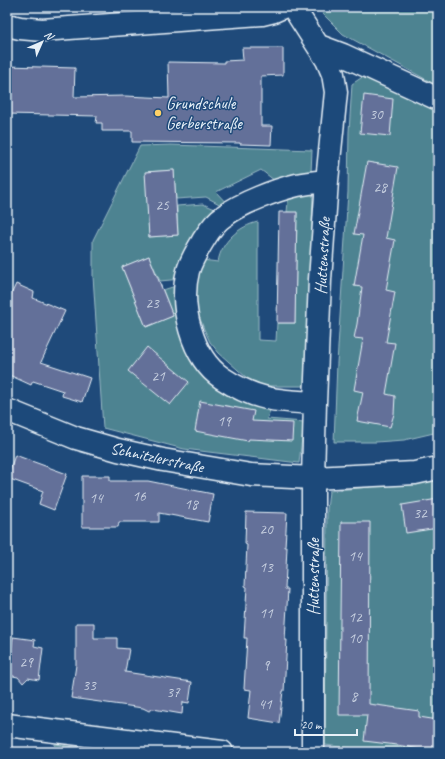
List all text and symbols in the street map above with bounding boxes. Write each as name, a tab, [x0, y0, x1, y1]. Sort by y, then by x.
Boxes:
north arrow	[22, 22, 62, 62]
text: N	[42, 28, 58, 44]
place label: Grundschule Gerberstraße	[166, 93, 243, 134]
house number: 30	[369, 105, 384, 124]
marker: Grundschule Gerberstraße	[153, 108, 163, 118]
house number: 28	[373, 178, 388, 197]
house number: 25	[155, 196, 170, 215]
street label: Huttenstraße	[310, 216, 335, 295]
house number: 23	[145, 294, 160, 313]
house number: 21	[151, 367, 166, 386]
house number: 19	[217, 412, 232, 431]
street label: Schnitzlerstraße	[108, 437, 207, 478]
house number: 16	[132, 487, 147, 506]
house number: 14	[89, 489, 104, 508]
house number: 18	[184, 495, 199, 514]
house number: 32	[413, 504, 428, 523]
house number: 20	[259, 520, 274, 539]
street label: Huttenstraße	[303, 537, 324, 616]
house number: 14	[348, 547, 363, 566]
house number: 13	[259, 558, 274, 577]
house number: 11	[259, 604, 274, 623]
house number: 12	[348, 608, 363, 627]
house number: 10	[348, 629, 363, 648]
house number: 29	[19, 653, 34, 672]
house number: 9	[263, 656, 271, 675]
house number: 33	[82, 676, 97, 695]
house number: 37	[166, 683, 181, 702]
house number: 8	[351, 687, 359, 706]
house number: 41	[258, 695, 273, 714]
scale bar	[295, 711, 357, 737]
text: 20 m	[301, 717, 323, 733]

